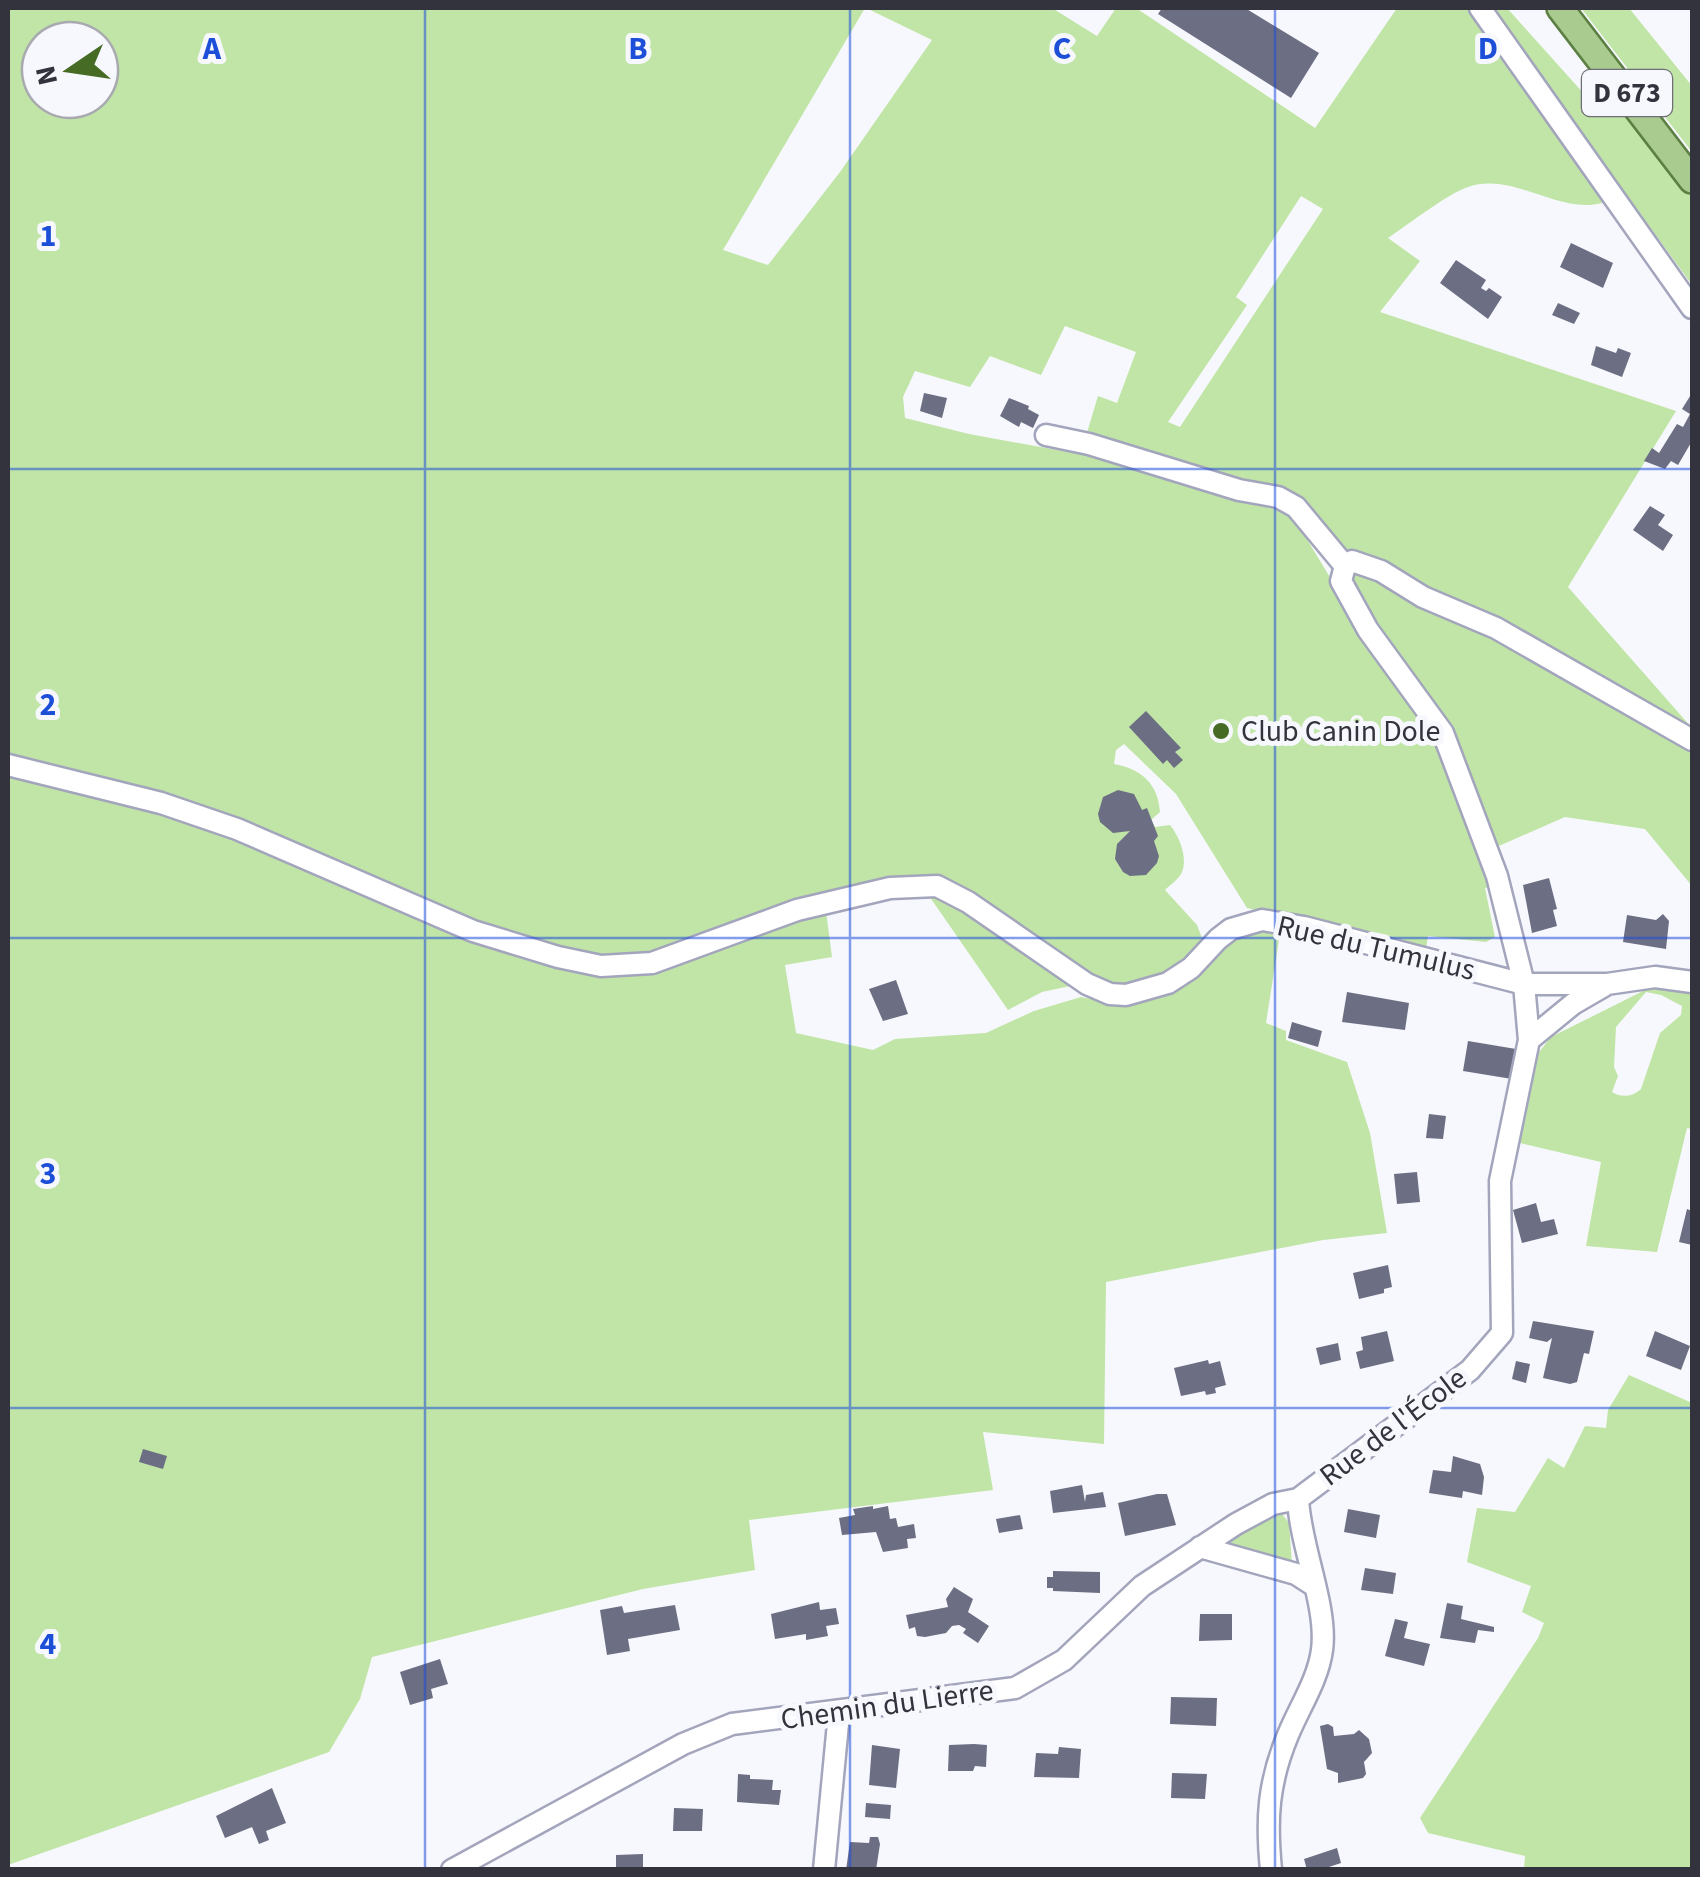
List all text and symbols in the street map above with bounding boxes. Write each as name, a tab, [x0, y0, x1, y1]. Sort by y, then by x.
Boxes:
north arrow	[20, 20, 120, 120]
text: A	[202, 26, 222, 72]
text: B	[628, 26, 648, 72]
text: C	[1053, 26, 1071, 72]
text: D	[1478, 26, 1498, 72]
text: N	[25, 62, 68, 89]
road number: D 673	[1582, 70, 1672, 116]
text: 1	[40, 213, 56, 259]
text: 2	[40, 682, 56, 728]
place label: Club Canin Dole	[1241, 710, 1440, 753]
marker: Club Canin Dole	[1210, 720, 1232, 742]
street label: Rue du Tumulus	[1273, 904, 1479, 992]
text: 3	[40, 1151, 56, 1197]
street label: Rue de l'École	[1310, 1357, 1476, 1497]
text: 4	[40, 1621, 57, 1667]
street label: Chemin du Lierre	[778, 1669, 996, 1741]

